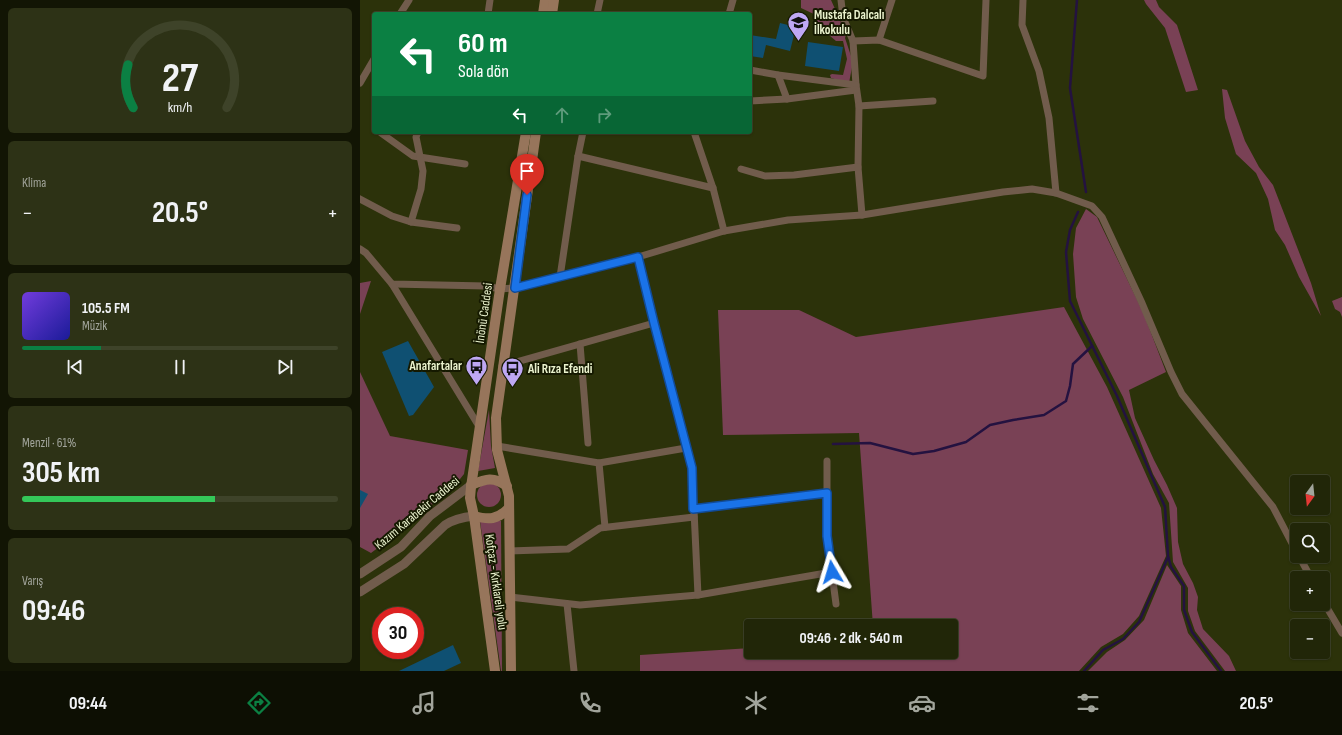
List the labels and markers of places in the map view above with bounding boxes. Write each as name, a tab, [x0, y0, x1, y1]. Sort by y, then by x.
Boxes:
place label: Mustafa Dalcalı İlkokulu	[814, 7, 885, 38]
school or university icon: Mustafa Dalcalı İlkokulu	[786, 9, 812, 42]
pin	[510, 154, 544, 195]
bus stop icon: Anafartalar	[464, 353, 490, 386]
bus stop icon: Ali Rıza Efendi	[499, 356, 525, 389]
place label: Anafartalar	[409, 358, 462, 374]
place label: Ali Rıza Efendi	[527, 361, 593, 377]

